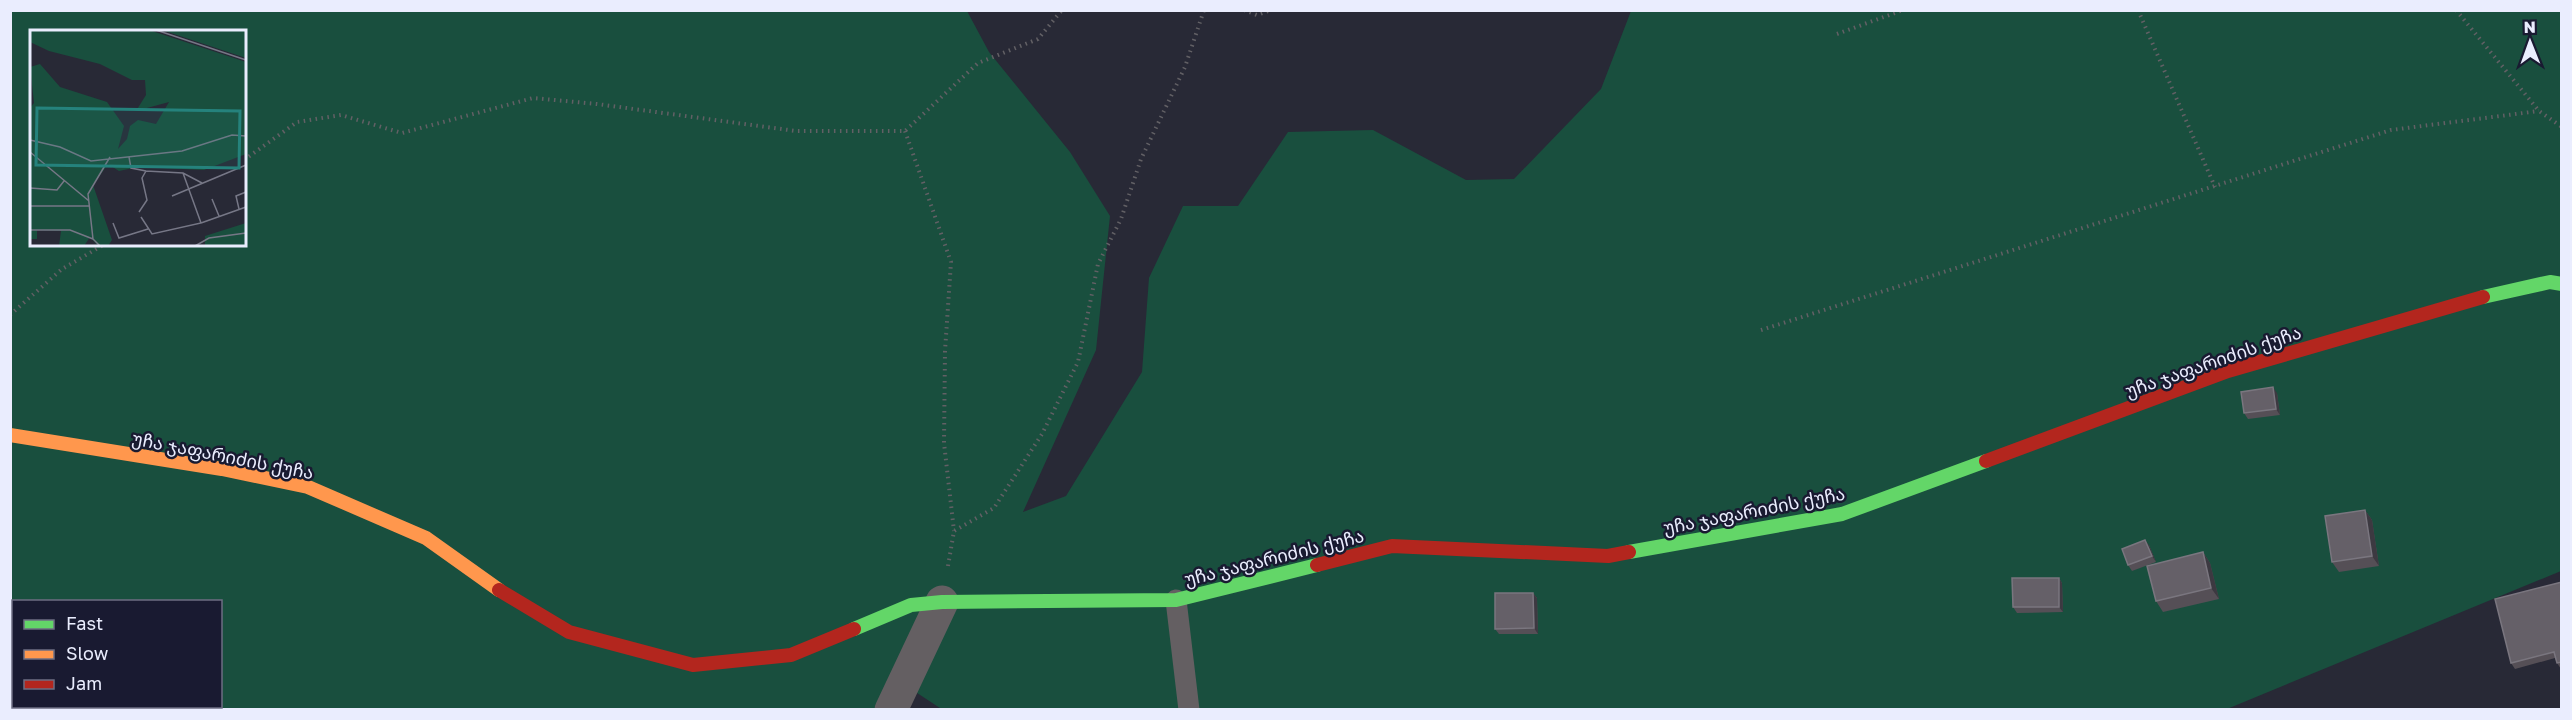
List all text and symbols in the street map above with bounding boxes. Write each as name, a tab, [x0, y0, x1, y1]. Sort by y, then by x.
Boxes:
north arrow	[2500, 12, 2560, 72]
text: N	[2523, 17, 2536, 37]
inset map	[30, 30, 246, 246]
street label: უჩა ჯაფარიძის ქუჩა	[2122, 321, 2304, 402]
street label: უჩა ჯაფარიძის ქუჩა	[130, 427, 316, 484]
street label: უჩა ჯაფარიძის ქუჩა	[1661, 482, 1847, 539]
street label: უჩა ჯაფარიძის ქუჩა	[1182, 524, 1366, 591]
legend	[12, 600, 222, 708]
text: Fast	[66, 612, 103, 634]
text: Slow	[66, 642, 109, 664]
text: Jam	[66, 672, 102, 694]

